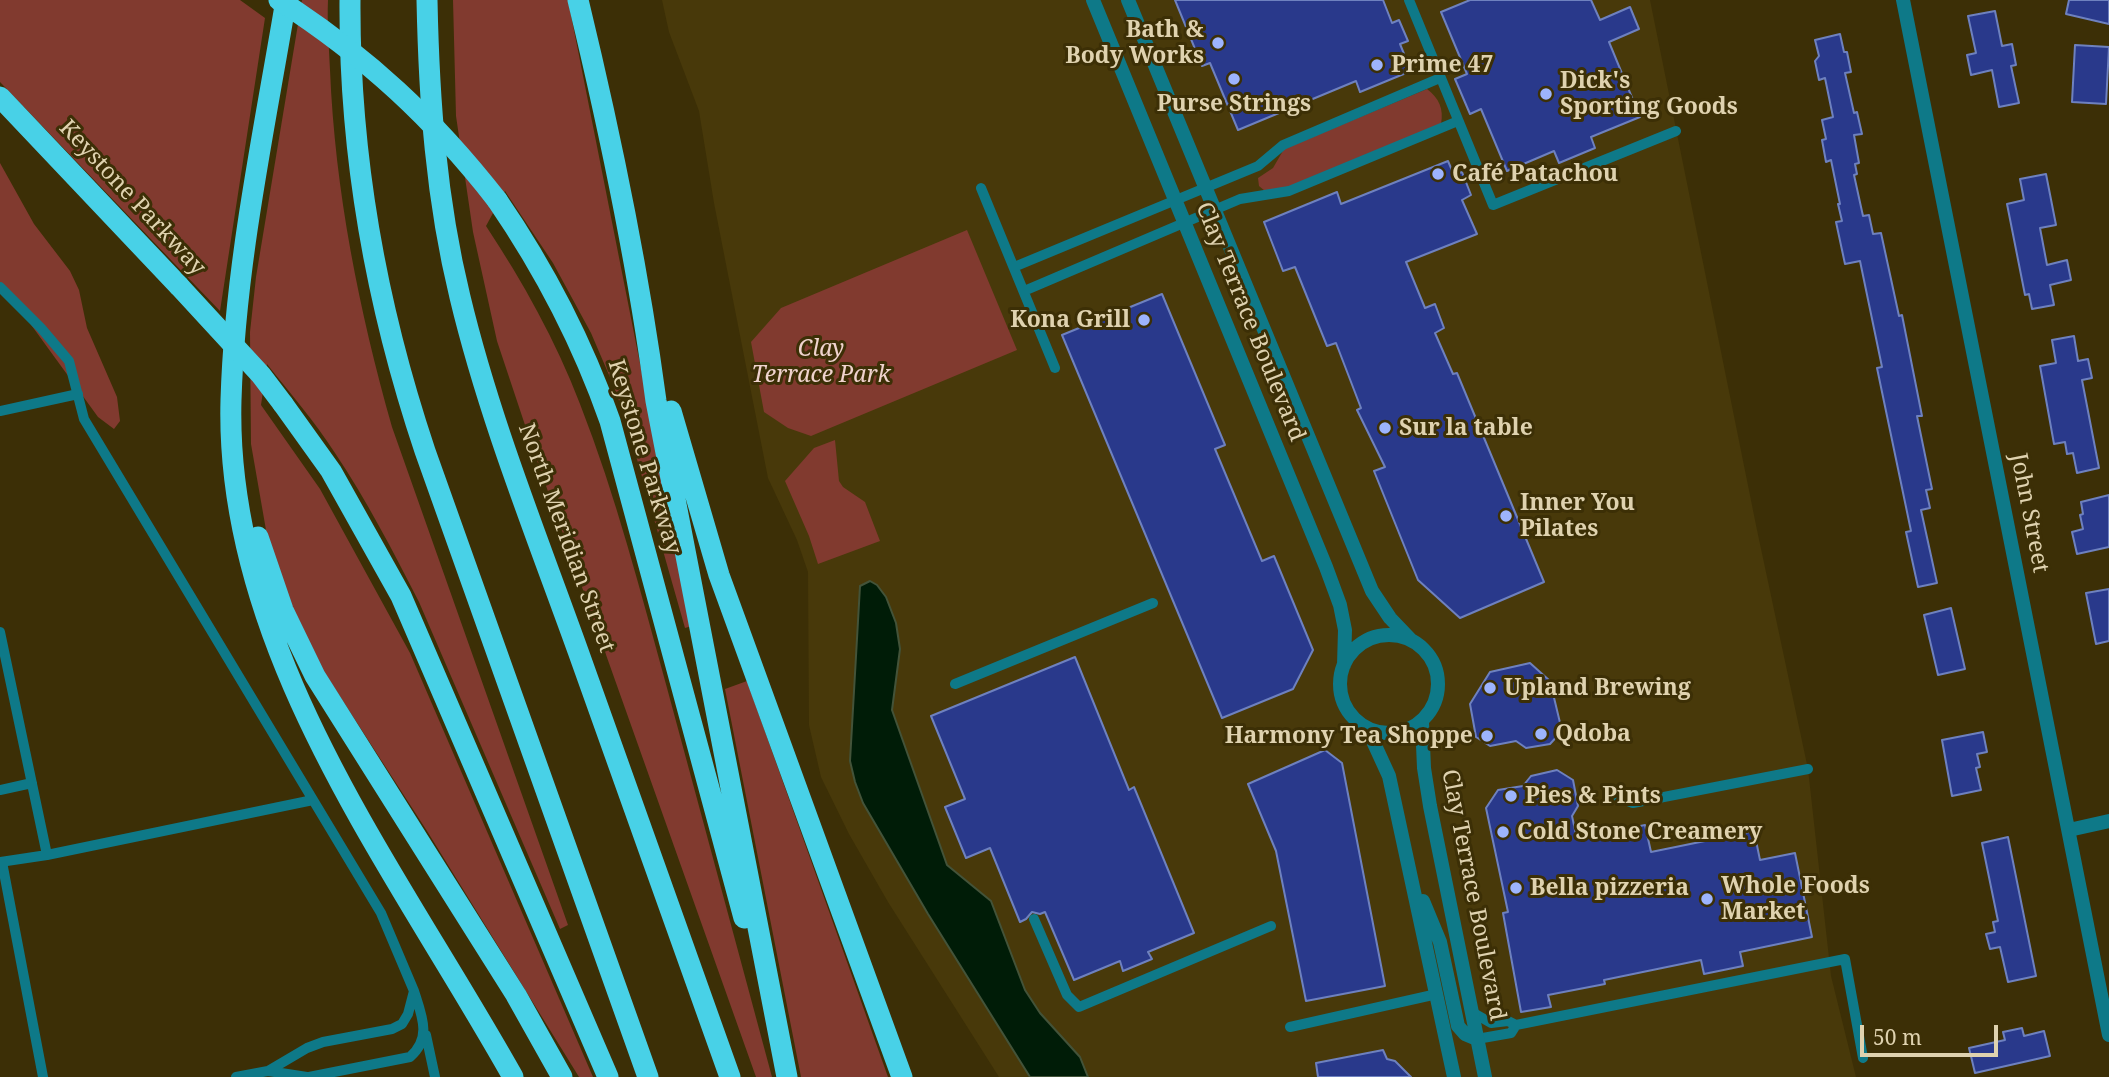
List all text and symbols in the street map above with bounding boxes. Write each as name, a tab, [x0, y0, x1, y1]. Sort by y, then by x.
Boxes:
place label: Bath & Body Works	[1065, 16, 1204, 70]
marker: Bath & Body Works	[1210, 35, 1226, 51]
place label: Prime 47	[1391, 51, 1494, 79]
marker: Prime 47	[1369, 57, 1385, 73]
place label: Dick's Sporting Goods	[1560, 67, 1738, 121]
marker: Purse Strings	[1226, 71, 1242, 87]
marker: Dick's Sporting Goods	[1538, 86, 1554, 102]
place label: Purse Strings	[1157, 90, 1311, 118]
street label: Keystone Parkway	[53, 115, 211, 281]
place label: Café Patachou	[1452, 160, 1618, 188]
marker: Café Patachou	[1430, 166, 1446, 182]
street label: Clay Terrace Boulevard	[1189, 198, 1311, 446]
place label: Kona Grill	[1010, 306, 1130, 334]
marker: Kona Grill	[1136, 312, 1152, 328]
park label: Clay Terrace Park	[751, 335, 891, 389]
street label: Keystone Parkway	[601, 356, 687, 558]
place label: Sur la table	[1399, 414, 1533, 442]
street label: North Meridian Street	[512, 420, 620, 656]
marker: Sur la table	[1377, 420, 1393, 436]
street label: John Street	[2004, 451, 2054, 575]
place label: Inner You Pilates	[1520, 489, 1635, 543]
marker: Inner You Pilates	[1498, 508, 1514, 524]
place label: Upland Brewing	[1504, 674, 1691, 702]
marker: Upland Brewing	[1482, 680, 1498, 696]
place label: Qdoba	[1555, 720, 1631, 748]
place label: Harmony Tea Shoppe	[1225, 722, 1473, 750]
marker: Qdoba	[1533, 726, 1549, 742]
marker: Harmony Tea Shoppe	[1479, 728, 1495, 744]
street label: Clay Terrace Boulevard	[1435, 767, 1511, 1023]
place label: Pies & Pints	[1525, 782, 1661, 810]
marker: Pies & Pints	[1503, 788, 1519, 804]
place label: Cold Stone Creamery	[1517, 818, 1762, 846]
marker: Cold Stone Creamery	[1495, 824, 1511, 840]
place label: Whole Foods Market	[1721, 872, 1870, 926]
place label: Bella pizzeria	[1530, 874, 1689, 902]
marker: Bella pizzeria	[1508, 880, 1524, 896]
marker: Whole Foods Market	[1699, 891, 1715, 907]
scale bar	[1864, 1010, 2002, 1054]
text: 50 m	[1873, 1023, 1922, 1051]

